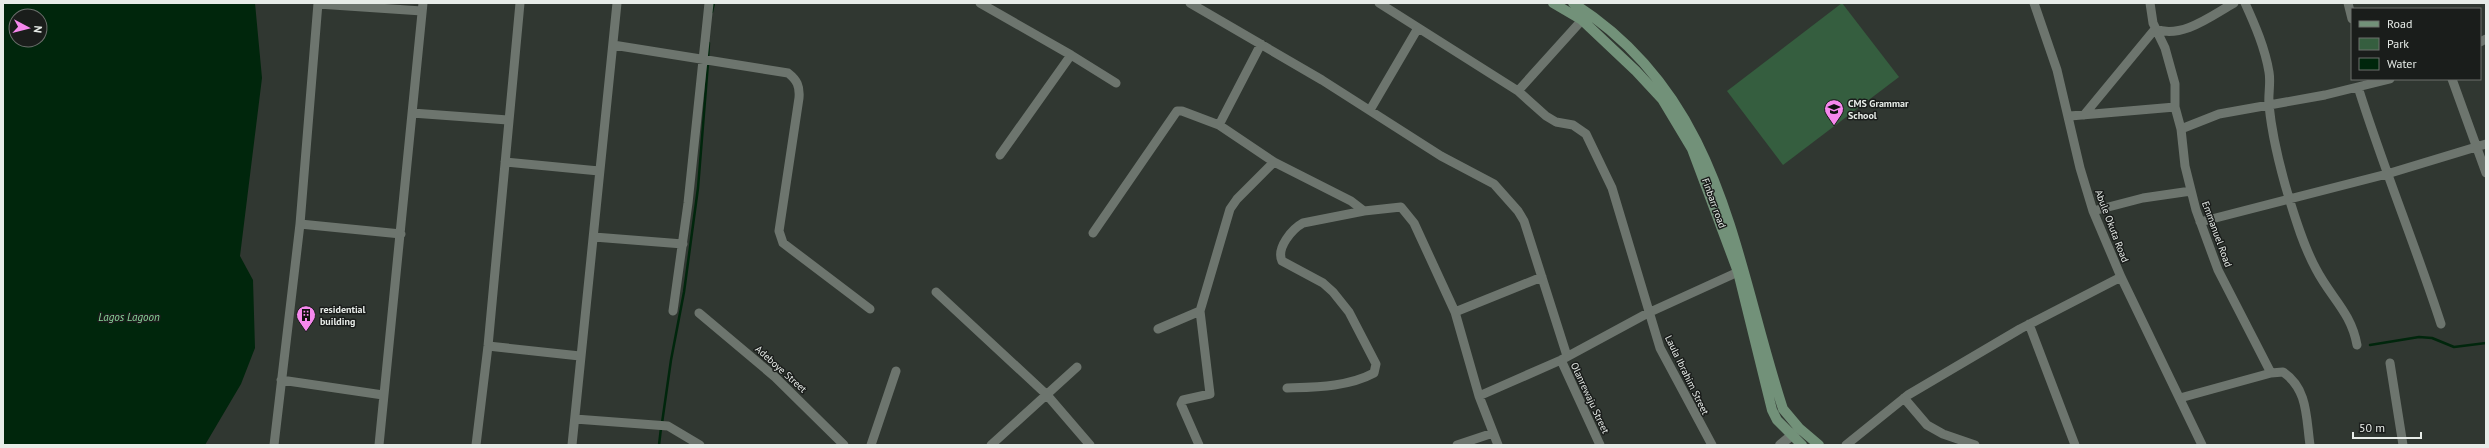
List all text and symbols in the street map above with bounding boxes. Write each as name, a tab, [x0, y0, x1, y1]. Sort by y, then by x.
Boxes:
north arrow	[8, 8, 48, 48]
legend	[2351, 8, 2481, 80]
text: Road	[2387, 16, 2412, 31]
text: N	[31, 25, 45, 34]
text: Park	[2387, 36, 2409, 51]
text: Water	[2387, 56, 2417, 71]
place label: CMS Grammar School	[1848, 97, 1909, 122]
school or university icon: CMS Grammar School	[1823, 98, 1845, 126]
street label: Finbarr road	[1699, 176, 1729, 230]
street label: Abule Okuta Road	[2092, 188, 2132, 264]
street label: Emmanuel Road	[2199, 199, 2235, 269]
place label: residential building	[320, 303, 366, 328]
building icon: residential building	[295, 304, 317, 332]
water label: Lagos Lagoon	[98, 310, 160, 324]
street label: Laula Ibrahim Street	[1662, 333, 1712, 417]
street label: Adeboye Street	[753, 342, 810, 396]
street label: Olanrewaju Street	[1568, 360, 1612, 436]
scale bar	[2353, 414, 2421, 440]
text: 50 m	[2359, 420, 2385, 435]

